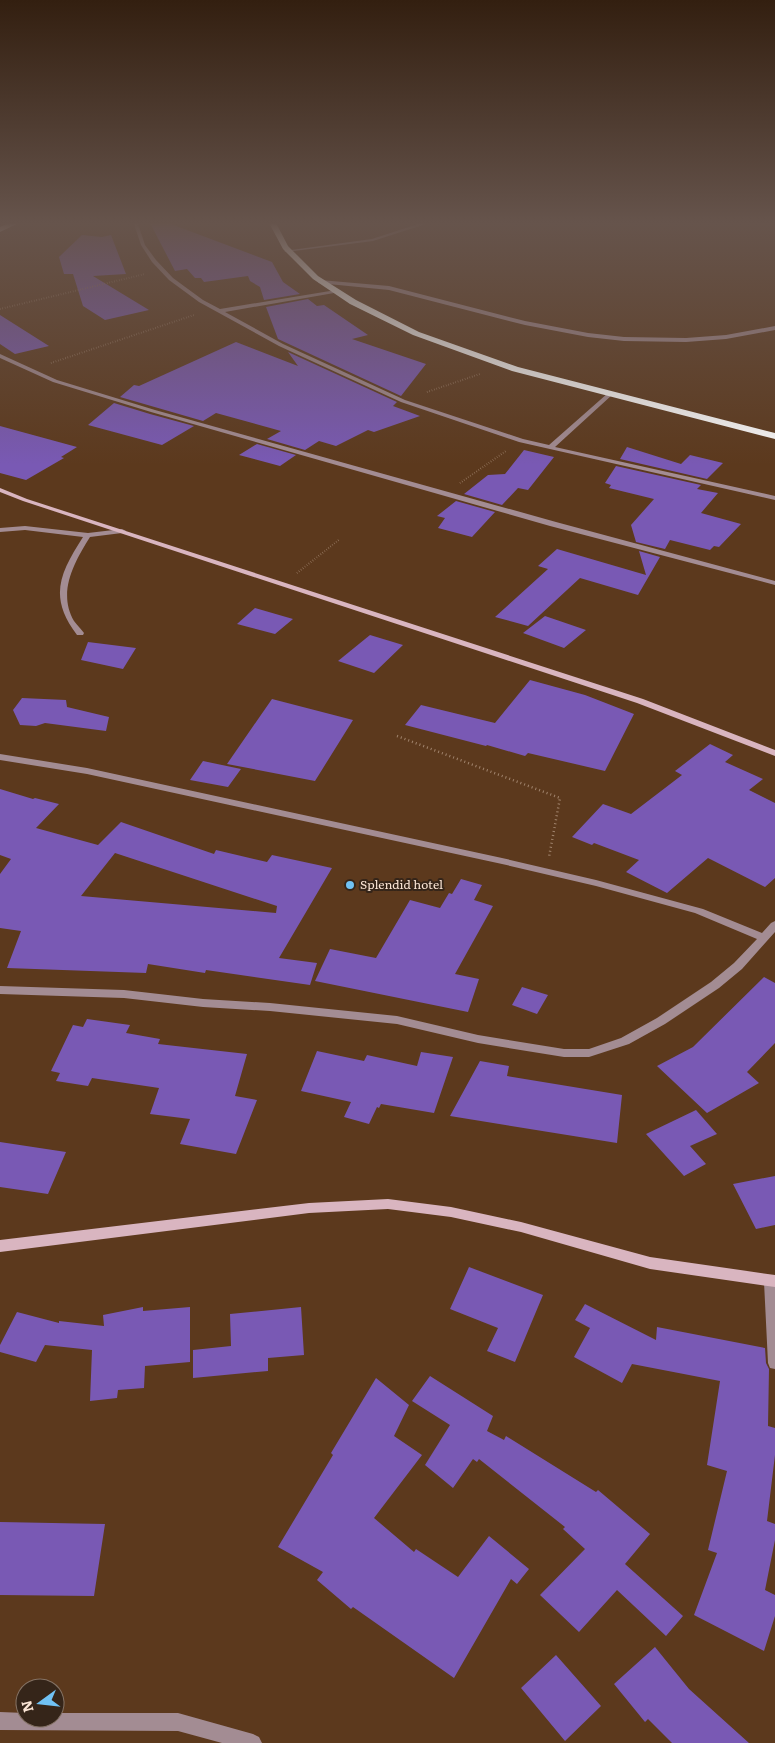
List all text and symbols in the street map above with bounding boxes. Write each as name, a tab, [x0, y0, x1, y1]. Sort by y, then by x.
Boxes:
place label: Splendid hotel	[360, 875, 443, 893]
marker: Splendid hotel	[344, 879, 356, 891]
north arrow	[15, 1678, 65, 1728]
text: N	[15, 1698, 38, 1715]

